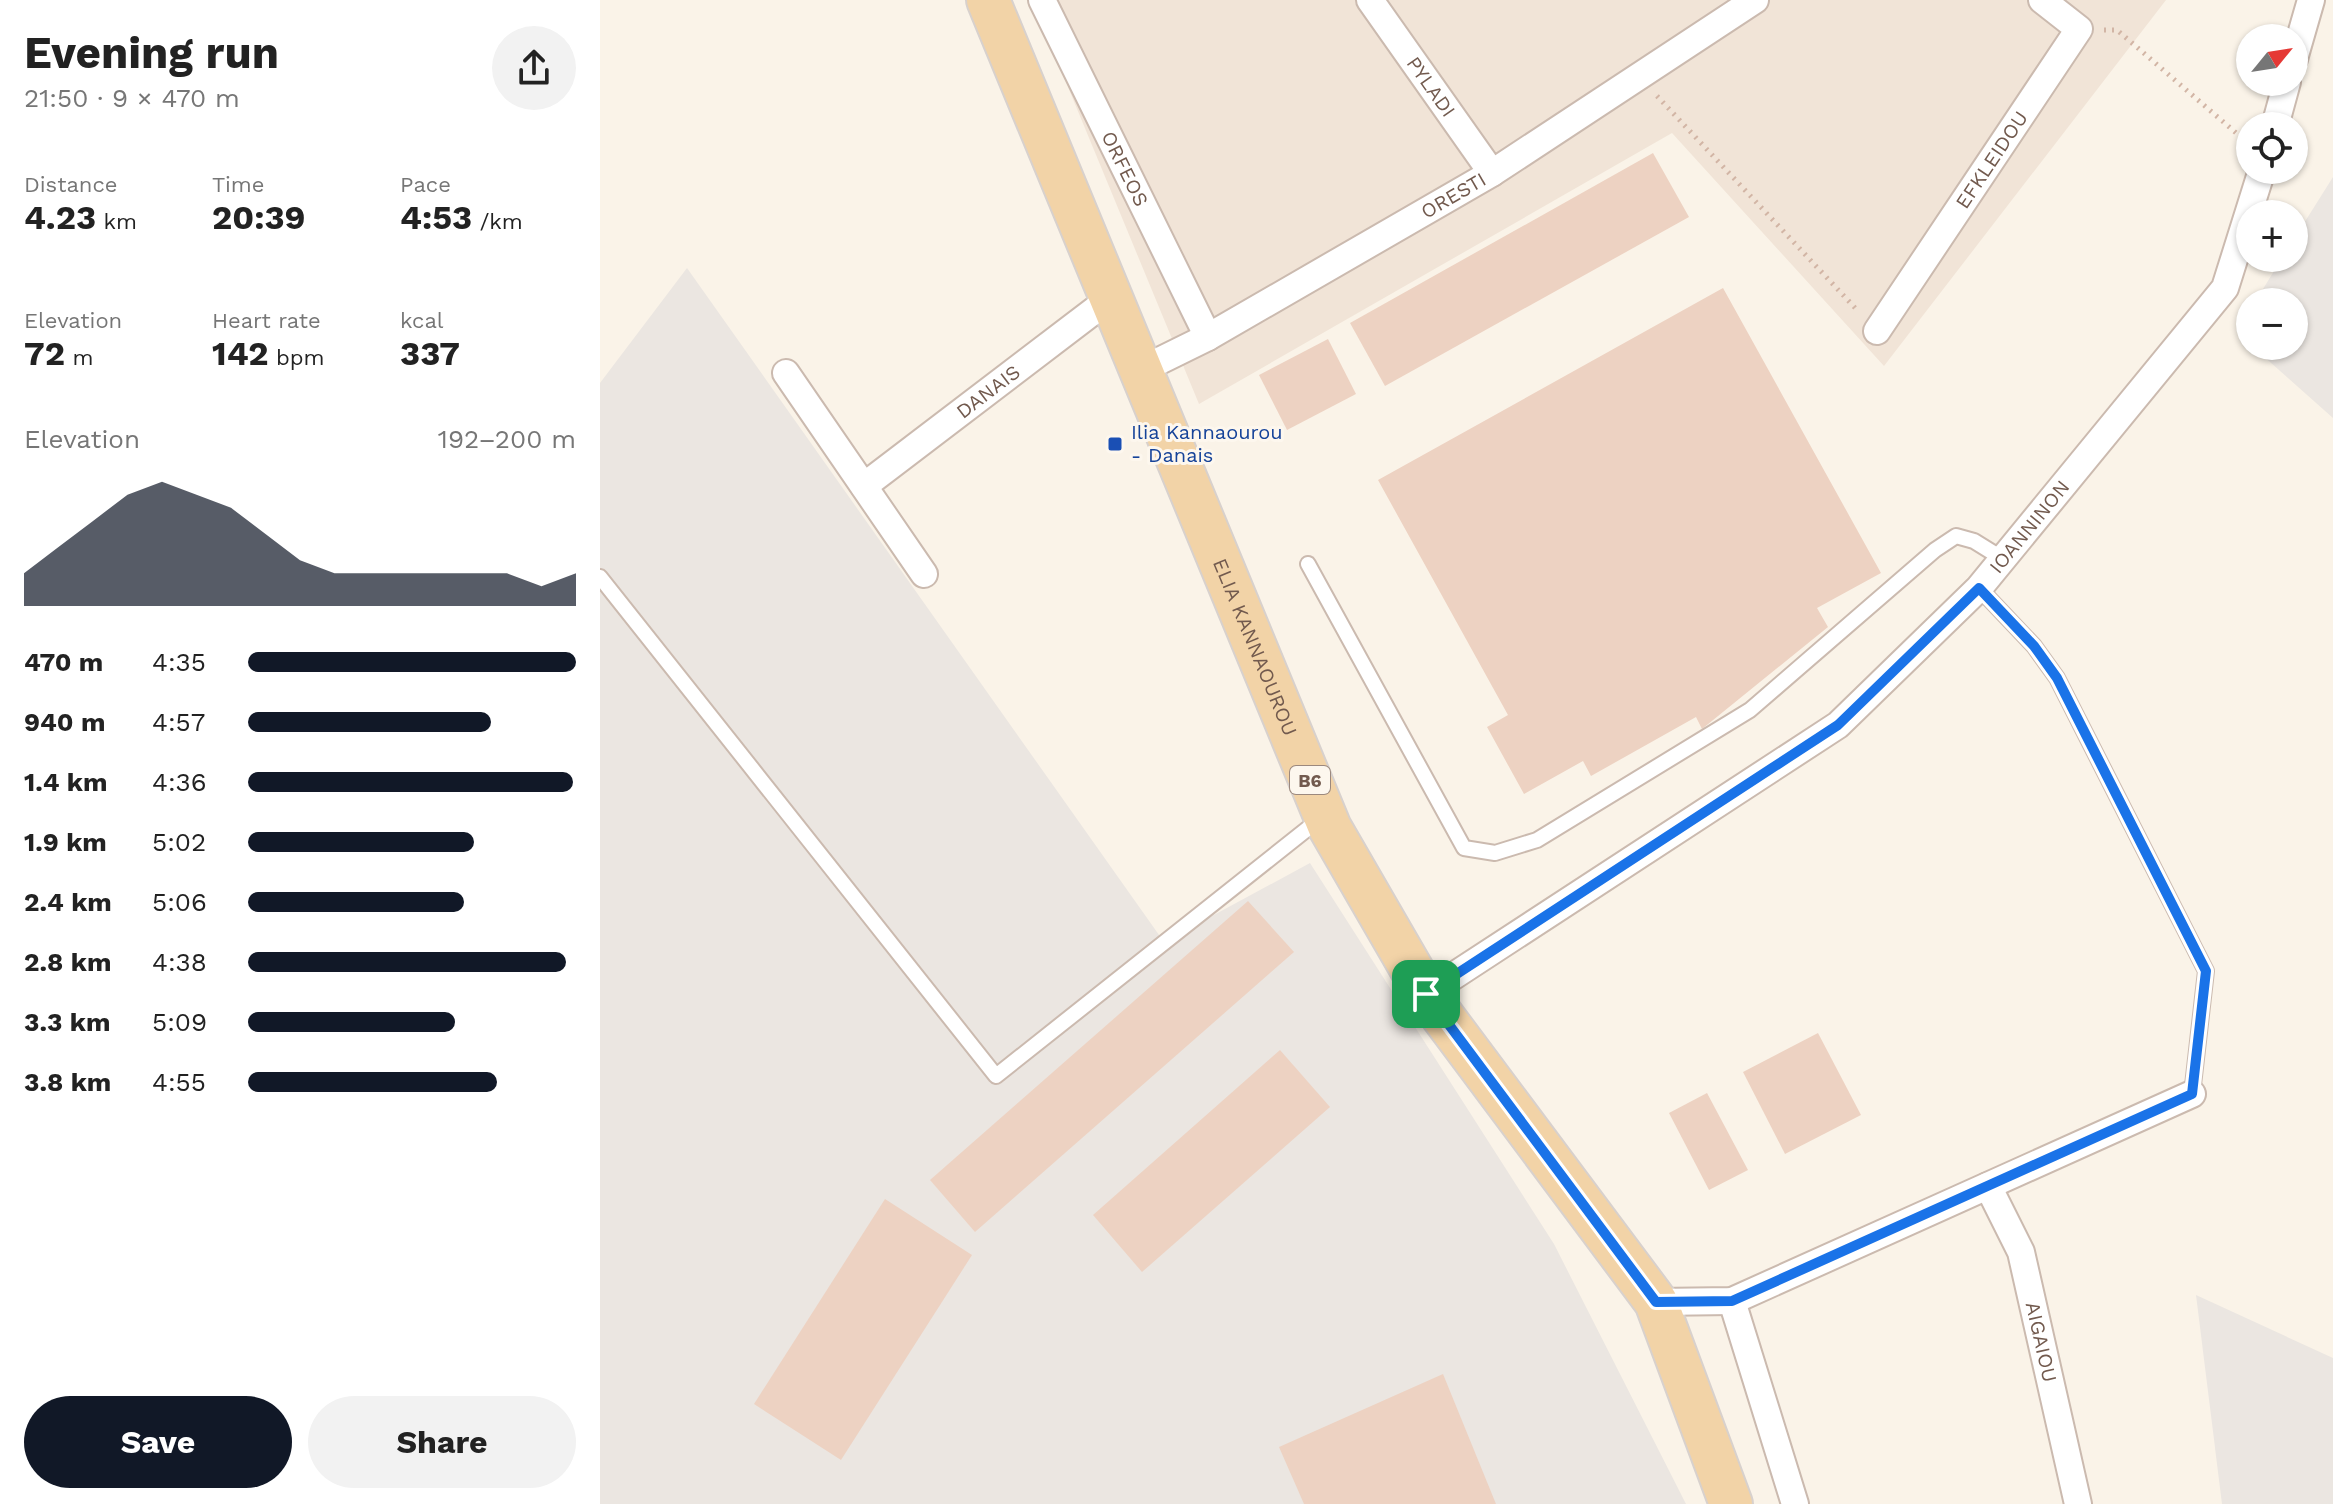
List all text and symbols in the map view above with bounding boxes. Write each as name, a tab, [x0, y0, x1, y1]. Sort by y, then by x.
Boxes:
north arrow	[2236, 24, 2308, 96]
map controls	[2236, 24, 2308, 360]
button: share	[492, 26, 576, 110]
text: Evening run	[24, 27, 279, 79]
street label: PYLADI	[1402, 52, 1461, 122]
text: 21:50 · 9 × 470 m	[24, 83, 240, 113]
street label: EFKLEIDOU	[1950, 106, 2033, 213]
button: locate	[2236, 112, 2308, 184]
street label: ORFEOS	[1096, 127, 1154, 210]
street label: ORESTI	[1416, 167, 1490, 224]
text: Distance	[24, 172, 118, 197]
text: Time	[212, 172, 264, 197]
text: Pace	[400, 172, 451, 197]
text: 4.23	[24, 197, 96, 237]
text: 20:39	[212, 197, 306, 237]
text: 4:53	[400, 197, 472, 237]
button: +	[2236, 200, 2308, 272]
text: km	[96, 209, 137, 234]
text: /km	[472, 209, 523, 234]
button: −	[2236, 288, 2308, 360]
text: Elevation	[24, 308, 122, 333]
text: Heart rate	[212, 308, 321, 333]
text: kcal	[400, 308, 444, 333]
text: 72	[24, 333, 65, 373]
text: 142	[212, 333, 268, 373]
text: 337	[400, 333, 460, 373]
text: m	[65, 345, 93, 370]
text: bpm	[268, 345, 325, 370]
street label: DANAIS	[951, 360, 1025, 423]
place label: Ilia Kannaourou - Danais	[1131, 420, 1283, 467]
text: Elevation	[24, 424, 140, 454]
text: 192–200 m	[438, 424, 576, 454]
marker: Ilia Kannaourou - Danais	[1106, 435, 1124, 453]
street label: IOANNINON	[1984, 475, 2075, 578]
street label: ELIA KANNAOUROU	[1208, 555, 1303, 739]
text: 470 m	[24, 647, 103, 677]
text: 4:35	[152, 647, 206, 677]
text: 940 m	[24, 707, 105, 737]
text: 4:57	[152, 707, 205, 737]
road number: B6	[1290, 766, 1330, 794]
text: 1.4 km	[24, 767, 108, 797]
text: 4:36	[152, 767, 207, 797]
text: 1.9 km	[24, 827, 107, 857]
text: 5:02	[152, 827, 206, 857]
text: 2.4 km	[24, 887, 112, 917]
text: 5:06	[152, 887, 207, 917]
text: 2.8 km	[24, 947, 111, 977]
text: 4:38	[152, 947, 207, 977]
pin	[1392, 960, 1460, 1028]
icon: arrive	[1404, 972, 1448, 1016]
text: 3.3 km	[24, 1007, 110, 1037]
text: 5:09	[152, 1007, 207, 1037]
text: 3.8 km	[24, 1067, 111, 1097]
text: 4:55	[152, 1067, 206, 1097]
street label: AIGAIOU	[2021, 1299, 2062, 1385]
button: Save	[24, 1396, 292, 1488]
button: Share	[308, 1396, 576, 1488]

